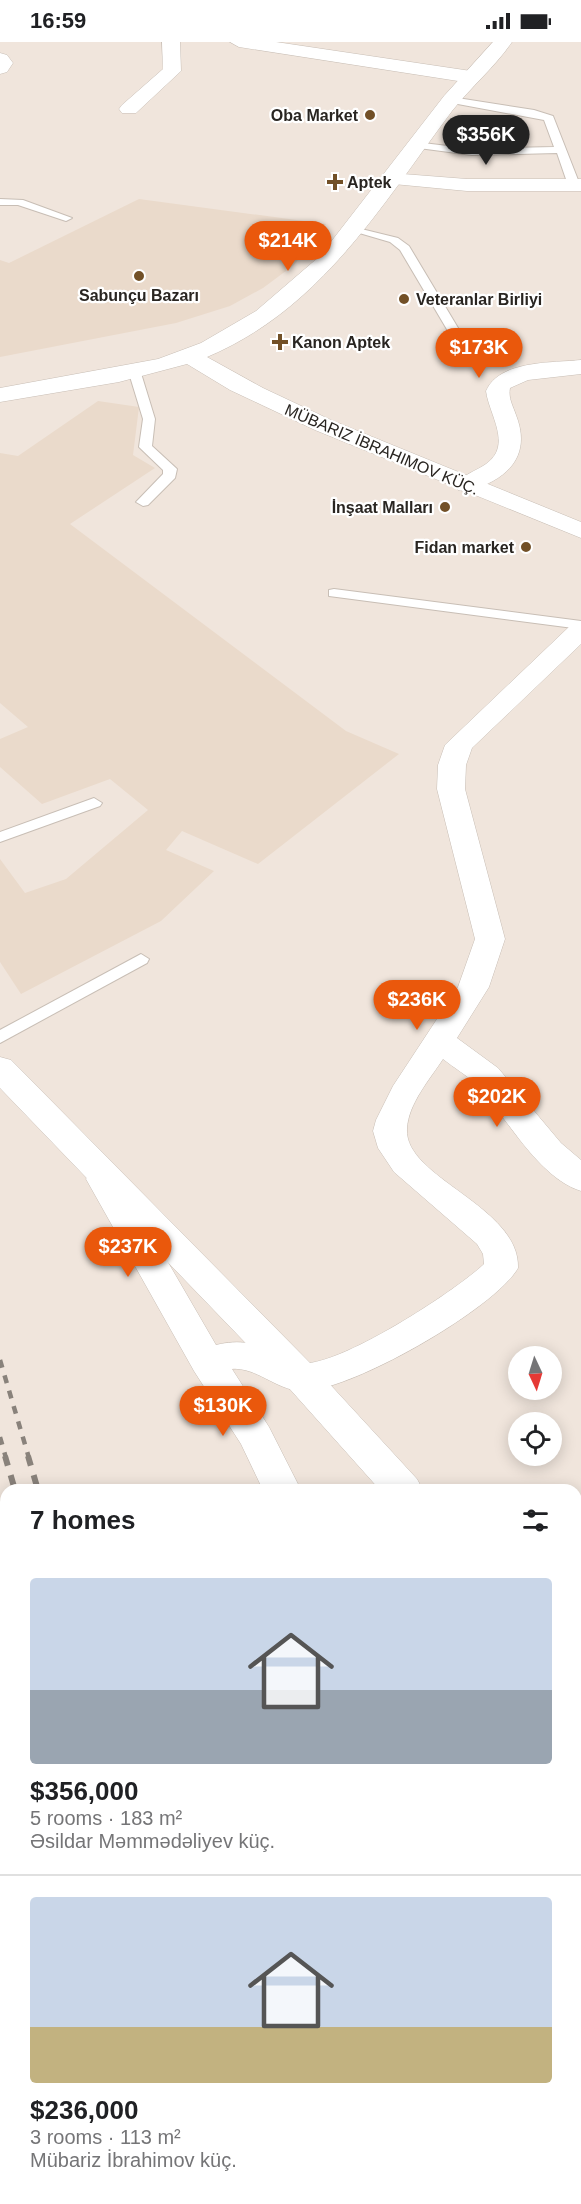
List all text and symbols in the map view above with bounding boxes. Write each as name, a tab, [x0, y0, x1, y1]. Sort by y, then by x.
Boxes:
text: 16:59	[30, 8, 86, 33]
place label: Oba Market	[271, 107, 359, 124]
marker: Oba Market	[363, 108, 377, 122]
pin: $356K	[444, 115, 528, 166]
text: $356K	[457, 123, 515, 145]
place label: Aptek	[347, 174, 392, 191]
marker: Aptek	[328, 175, 342, 189]
pin: $214K	[246, 221, 330, 272]
text: $214K	[259, 229, 317, 251]
marker: Sabunçu Bazarı	[132, 269, 146, 283]
place label: Sabunçu Bazarı	[79, 287, 199, 304]
place label: Veteranlar Birliyi	[416, 291, 542, 308]
marker: Veteranlar Birliyi	[397, 292, 411, 306]
pin: $173K	[437, 328, 521, 379]
place label: Kanon Aptek	[292, 334, 390, 351]
marker: Kanon Aptek	[273, 335, 287, 349]
text: $173K	[450, 336, 508, 358]
street label: MÜBARIZ İBRAHIMOV KÜÇ.	[282, 400, 482, 498]
place label: İnşaat Malları	[332, 499, 433, 516]
marker: İnşaat Malları	[438, 500, 452, 514]
place label: Fidan market	[414, 539, 515, 556]
marker: Fidan market	[519, 540, 533, 554]
pin: $236K	[375, 980, 459, 1031]
text: $236K	[388, 988, 446, 1010]
pin: $202K	[455, 1077, 539, 1128]
text: $202K	[468, 1085, 526, 1107]
pin: $237K	[86, 1227, 170, 1278]
text: $237K	[99, 1235, 157, 1257]
north arrow	[508, 1346, 562, 1400]
map controls	[508, 1346, 562, 1466]
pin: $130K	[181, 1386, 265, 1437]
text: $130K	[194, 1394, 252, 1416]
button: locate	[508, 1412, 562, 1466]
icon: filters	[519, 1504, 552, 1537]
text: 7 homes	[30, 1505, 136, 1535]
icon: home	[237, 1617, 345, 1725]
text: $356,000	[30, 1776, 138, 1806]
text: 5 rooms · 183 m²	[30, 1807, 182, 1829]
text: Əsildar Məmmədəliyev küç.	[30, 1830, 275, 1852]
icon: home	[237, 1936, 345, 2044]
text: $236,000	[30, 2095, 138, 2125]
text: 3 rooms · 113 m²	[30, 2126, 181, 2148]
text: Mübariz İbrahimov küç.	[30, 2149, 237, 2171]

